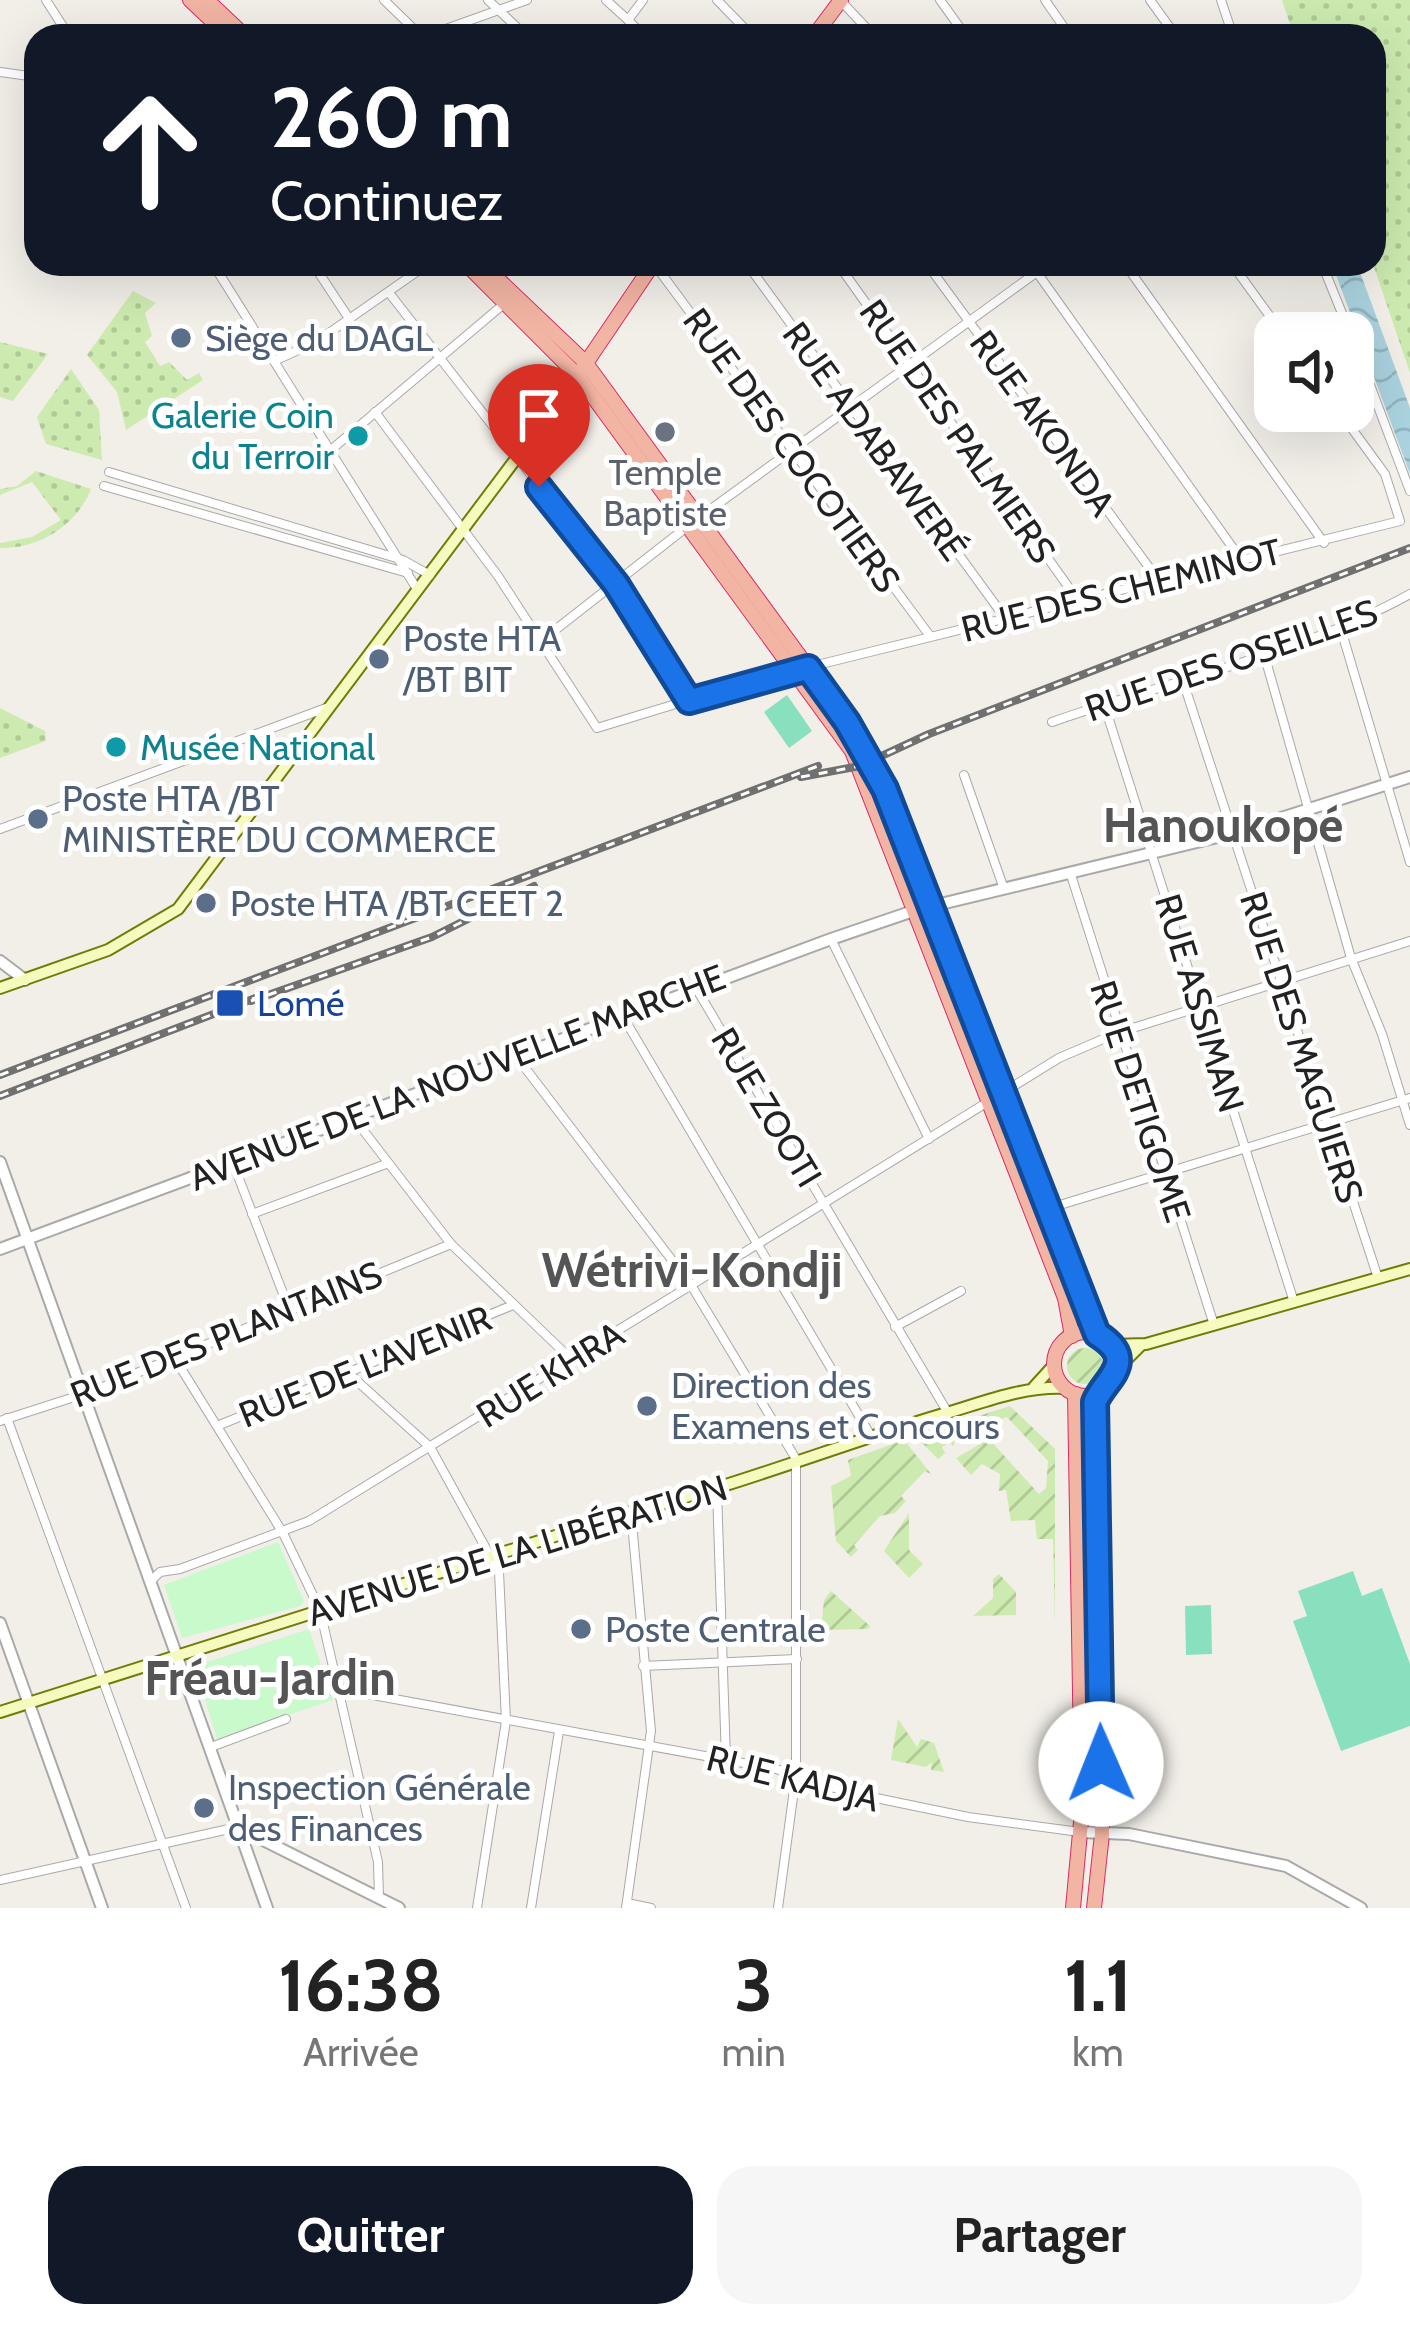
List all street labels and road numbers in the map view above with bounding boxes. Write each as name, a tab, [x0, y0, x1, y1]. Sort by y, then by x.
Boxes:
street label: RUE DES PALMIERS	[851, 291, 1065, 571]
street label: RUE DES COCOTIERS	[674, 300, 910, 600]
street label: RUE ADABAWERÉ	[774, 313, 976, 569]
street label: RUE AKONDA	[961, 322, 1125, 524]
street label: RUE DES CHEMINOT	[956, 529, 1286, 651]
street label: RUE DES OSEILLES	[1079, 589, 1383, 731]
street label: RUE DES MAGUIERS	[1231, 886, 1373, 1208]
street label: RUE ASSIMAN	[1146, 889, 1254, 1117]
street label: AVENUE DE LA NOUVELLE MARCHE	[183, 954, 731, 1200]
street label: RUE DETIGOME	[1081, 975, 1201, 1227]
street label: RUE ZOOTI	[702, 1019, 832, 1195]
street label: RUE DES PLANTAINS	[64, 1251, 388, 1417]
street label: RUE DE L'AVENIR	[233, 1295, 498, 1437]
street label: RUE KHRA	[468, 1311, 632, 1437]
street label: AVENUE DE LA LIBÉRATION	[302, 1465, 732, 1635]
street label: RUE KADJA	[702, 1735, 884, 1821]

